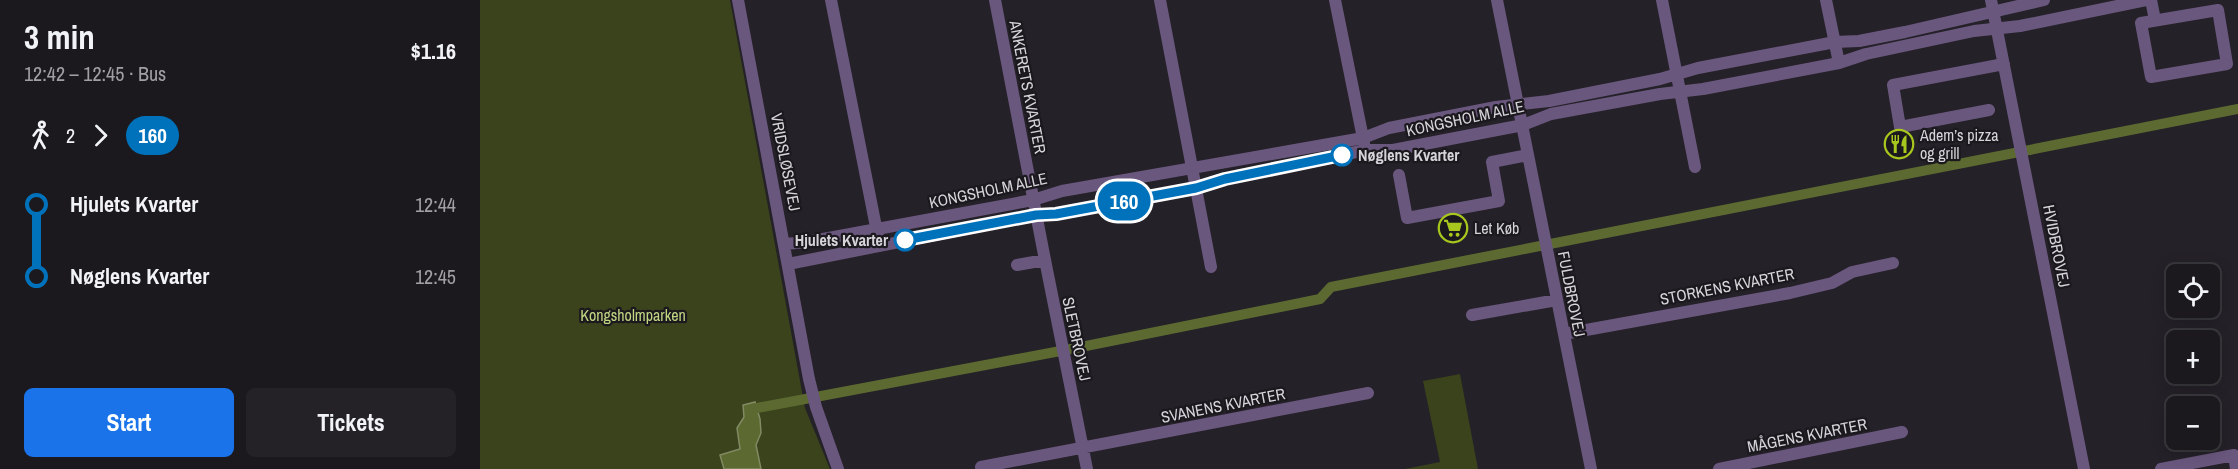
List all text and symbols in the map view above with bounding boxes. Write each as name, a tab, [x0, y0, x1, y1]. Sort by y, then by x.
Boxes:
text: 3 min	[24, 15, 95, 59]
street label: ANKERETS KVARTER	[1004, 18, 1052, 156]
text: $1.16	[411, 36, 456, 66]
text: 12:42 – 12:45 · Bus	[24, 60, 166, 87]
street label: KONGSHOLM ALLE	[1404, 95, 1526, 141]
street label: VRIDSLØSEVEJ	[766, 111, 806, 213]
icon: walk	[24, 119, 57, 152]
icon: forward	[84, 119, 117, 152]
text: 160	[138, 121, 167, 150]
text: 2	[66, 122, 75, 149]
place label: Adem’s pizza og grill	[1919, 124, 1999, 164]
restaurant icon: Adem’s pizza og grill	[1883, 128, 1915, 160]
marker: Nøglens Kvarter	[1331, 144, 1353, 166]
place label: Nøglens Kvarter	[1358, 144, 1460, 166]
street label: KONGSHOLM ALLE	[927, 167, 1049, 213]
line badge: 160	[1090, 182, 1158, 220]
text: 160	[1110, 187, 1138, 216]
text: Hjulets Kvarter	[70, 189, 198, 219]
text: 12:44	[415, 191, 456, 218]
street label: HVIDBROVEJ	[2038, 203, 2076, 289]
supermarket icon: Let Køb	[1437, 212, 1469, 244]
place label: Let Køb	[1474, 217, 1519, 239]
place label: Hjulets Kvarter	[795, 229, 889, 251]
marker: Hjulets Kvarter	[894, 229, 916, 251]
street label: FULDBROVEJ	[1553, 249, 1591, 339]
text: Nøglens Kvarter	[70, 261, 209, 291]
street label: STORKENS KVARTER	[1658, 262, 1797, 310]
text: 12:45	[415, 263, 456, 290]
map controls	[2166, 264, 2220, 450]
button: locate	[2166, 264, 2220, 318]
street label: SLETBROVEJ	[1057, 295, 1097, 383]
park label: Kongsholmparken	[580, 304, 686, 326]
button: +	[2166, 330, 2220, 384]
street label: SVANENS KVARTER	[1159, 382, 1288, 428]
button: Start	[24, 388, 234, 457]
button: Tickets	[246, 388, 456, 457]
button: −	[2166, 396, 2220, 450]
street label: MÅGENS KVARTER	[1745, 413, 1869, 457]

